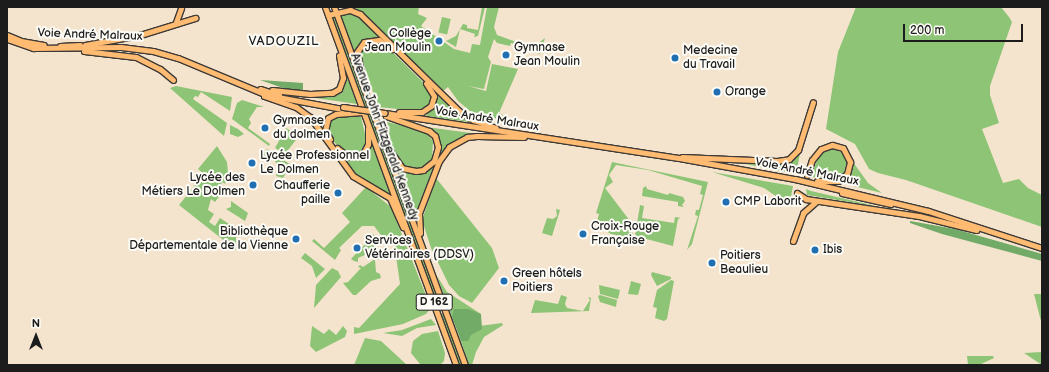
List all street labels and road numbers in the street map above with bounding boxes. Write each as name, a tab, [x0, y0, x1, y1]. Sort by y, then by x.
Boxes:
street label: Voie André Malraux	[37, 26, 143, 44]
street label: Avenue John Fitzgerald Kennedy	[347, 51, 421, 223]
street label: Voie André Malraux	[434, 104, 540, 134]
street label: Voie André Malraux	[754, 155, 860, 189]
road number: D 162	[415, 293, 453, 311]

